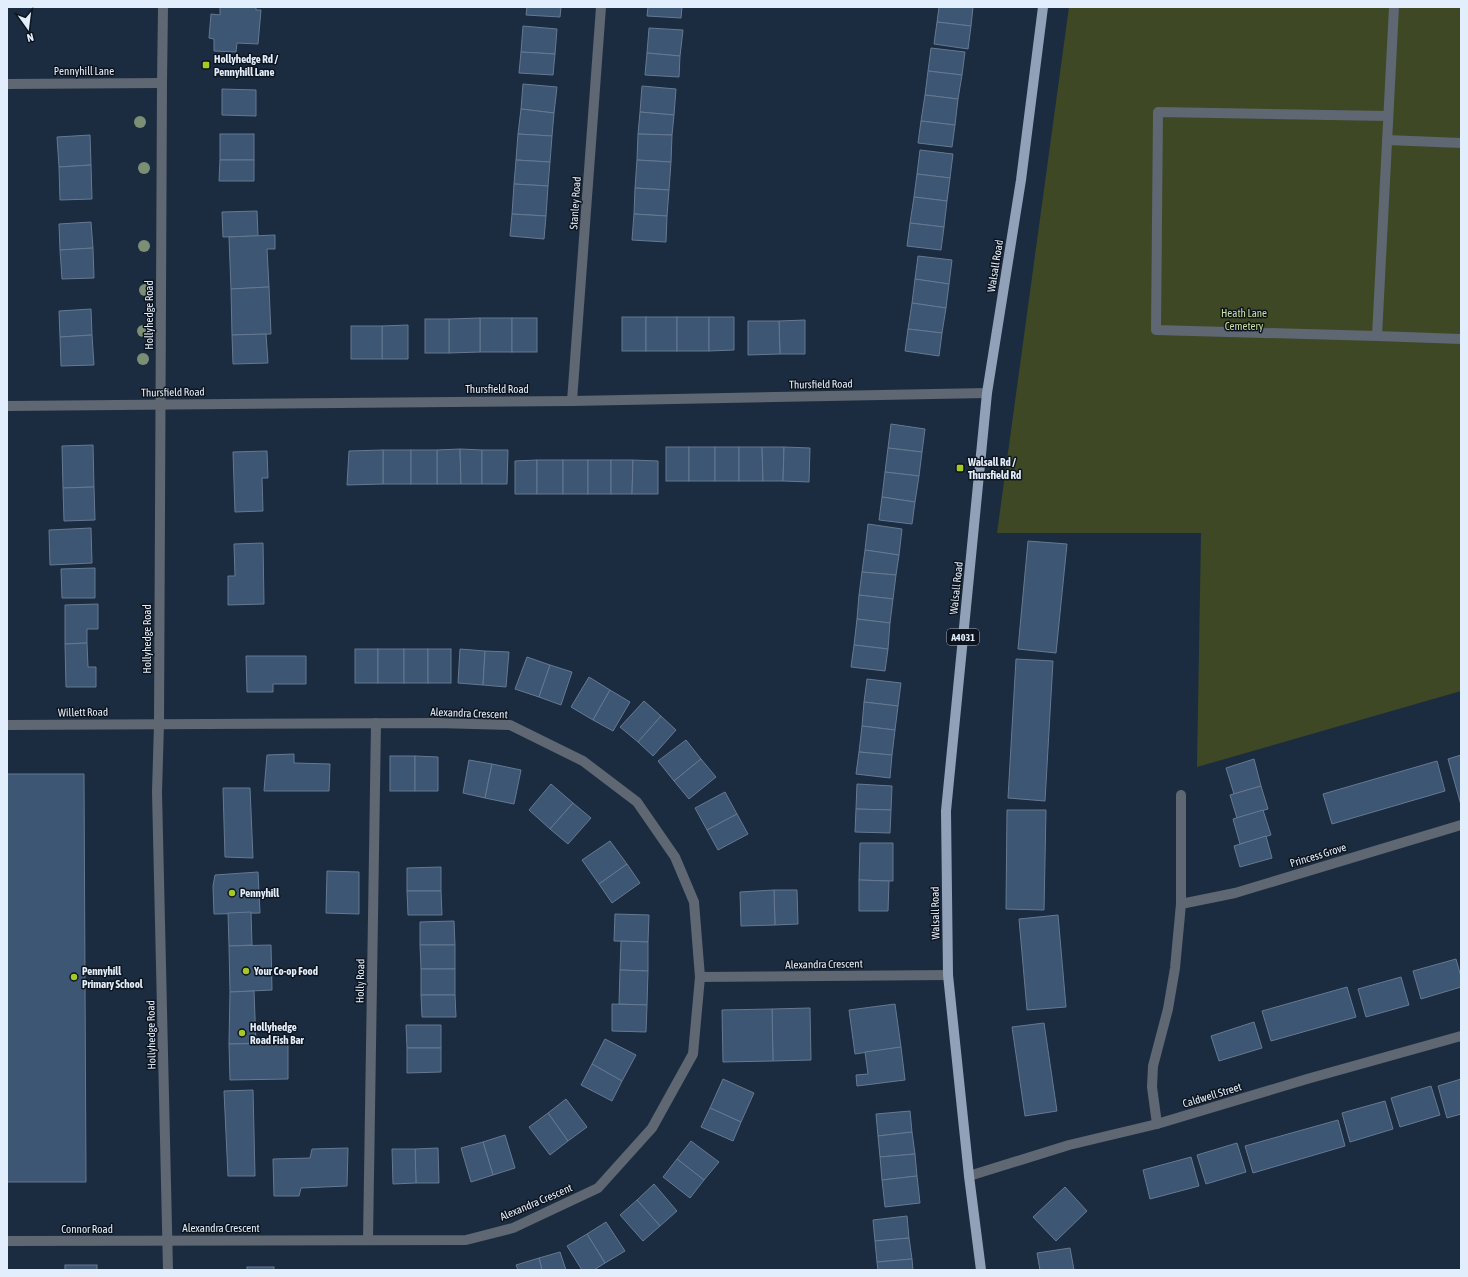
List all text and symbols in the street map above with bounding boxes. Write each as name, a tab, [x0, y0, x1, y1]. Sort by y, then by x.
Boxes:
north arrow	[8, 8, 48, 48]
text: N	[26, 31, 35, 44]
place label: Hollyhedge Rd / Pennyhill Lane	[214, 53, 279, 78]
marker: Hollyhedge Rd / Pennyhill Lane	[201, 60, 211, 70]
street label: Pennyhill Lane	[54, 65, 114, 77]
street label: Stanley Road	[567, 176, 583, 230]
street label: Walsall Road	[985, 239, 1005, 293]
street label: Hollyhedge Road	[143, 280, 155, 350]
park label: Heath Lane Cemetery	[1221, 307, 1267, 332]
street label: Thursfield Road	[789, 377, 853, 391]
street label: Thursfield Road	[465, 383, 529, 395]
street label: Thursfield Road	[141, 385, 205, 399]
place label: Walsall Rd / Thursfield Rd	[967, 456, 1021, 481]
marker: Walsall Rd / Thursfield Rd	[955, 463, 965, 473]
street label: Walsall Road	[947, 561, 965, 615]
street label: Hollyhedge Road	[141, 604, 153, 674]
road number: A4031	[947, 629, 979, 645]
street label: Willett Road	[58, 706, 108, 718]
street label: Alexandra Crescent	[430, 706, 508, 720]
street label: Princess Grove	[1288, 841, 1348, 869]
street label: Walsall Road	[929, 886, 941, 940]
place label: Pennyhill	[240, 887, 280, 899]
marker: Pennyhill	[227, 888, 237, 898]
street label: Alexandra Crescent	[785, 957, 863, 971]
street label: Holly Road	[354, 959, 366, 1003]
place label: Pennyhill Primary School	[82, 965, 144, 990]
place label: Your Co-op Food	[253, 965, 318, 977]
marker: Your Co-op Food	[241, 966, 251, 976]
marker: Pennyhill Primary School	[69, 972, 79, 982]
street label: Hollyhedge Road	[144, 1000, 158, 1070]
place label: Hollyhedge Road Fish Bar	[250, 1021, 305, 1046]
marker: Hollyhedge Road Fish Bar	[237, 1028, 247, 1038]
street label: Caldwell Street	[1181, 1080, 1243, 1110]
street label: Alexandra Crescent	[498, 1181, 574, 1223]
street label: Alexandra Crescent	[182, 1222, 260, 1234]
street label: Connor Road	[61, 1223, 113, 1235]

